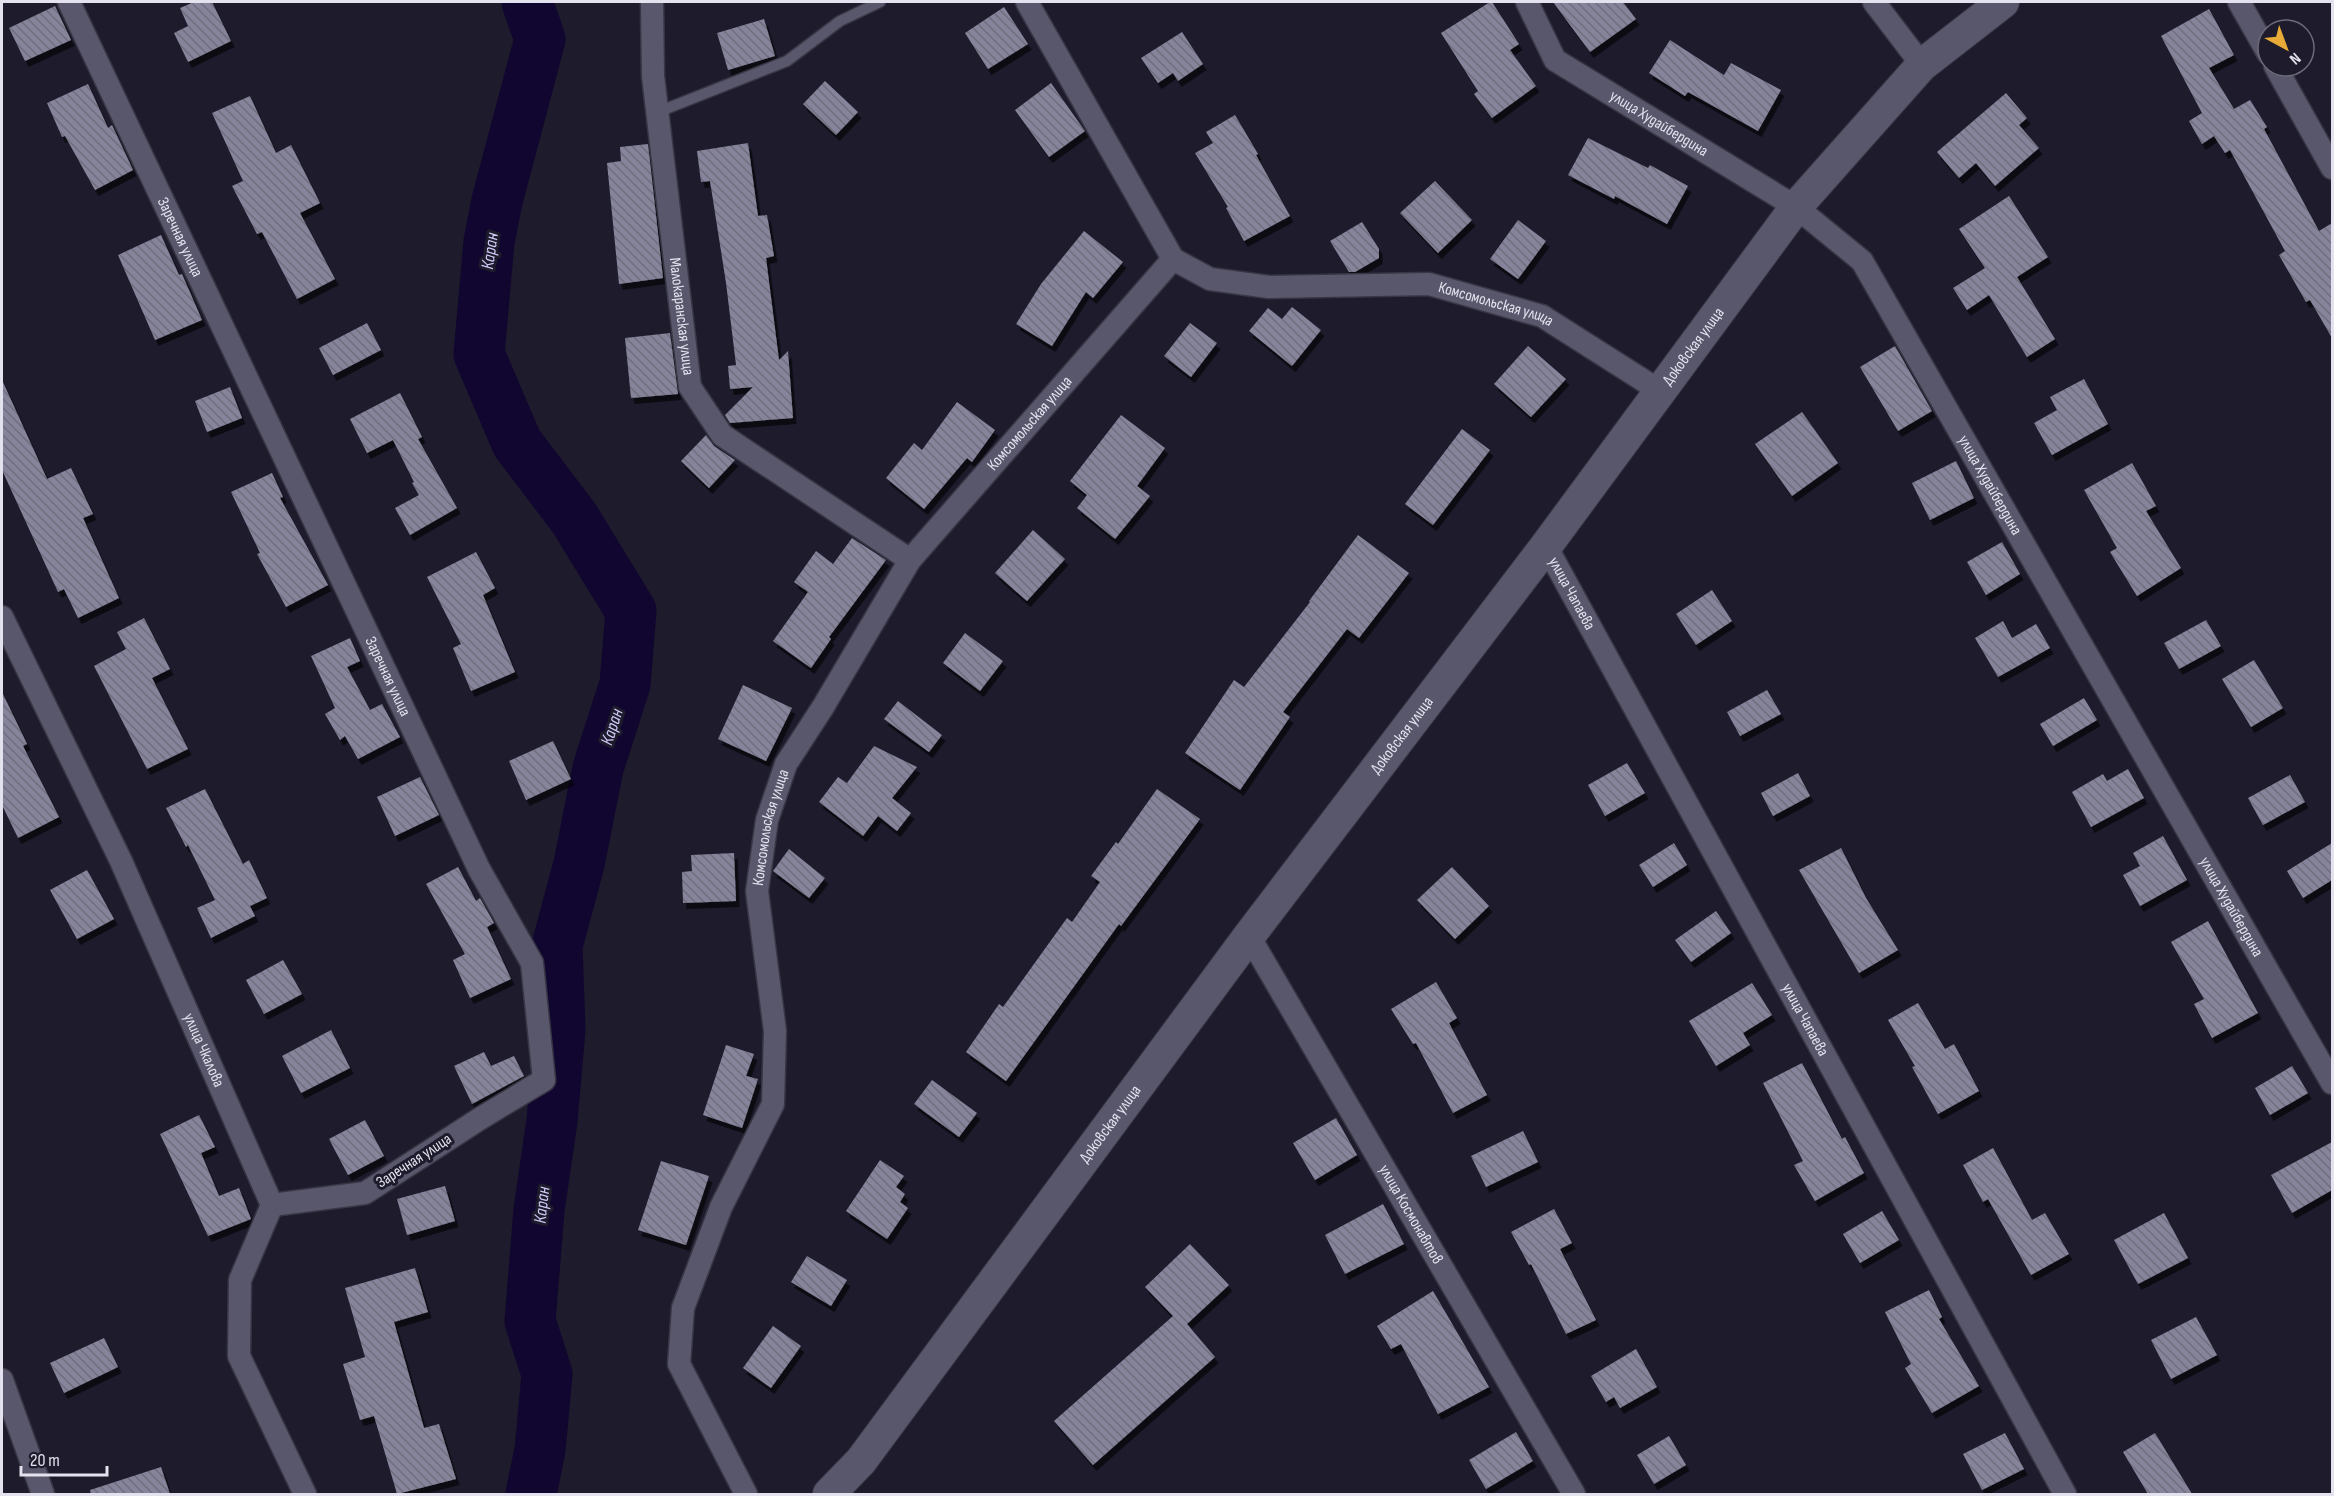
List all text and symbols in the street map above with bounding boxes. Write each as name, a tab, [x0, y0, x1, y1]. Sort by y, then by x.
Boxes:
north arrow	[2256, 18, 2316, 78]
text: N	[2285, 48, 2304, 68]
street label: улица Худайбердина	[1606, 86, 1712, 161]
street label: Заречная улица	[153, 194, 207, 280]
water label: Каран	[477, 231, 503, 271]
street label: Малокаранская улица	[665, 256, 698, 376]
street label: Комсомольская улица	[1436, 278, 1557, 330]
street label: Доковская улица	[1658, 304, 1728, 389]
street label: Комсомольская улица	[983, 372, 1076, 474]
street label: улица Худайбердина	[1954, 432, 2026, 538]
street label: улица Чапаева	[1544, 554, 1599, 633]
street label: Заречная улица	[361, 634, 415, 719]
street label: Доковская улица	[1366, 693, 1437, 778]
water label: Каран	[596, 706, 628, 748]
street label: Комсомольская улица	[748, 767, 793, 887]
street label: улица Худайбердина	[2195, 854, 2267, 960]
street label: улица Чапаева	[1778, 980, 1833, 1059]
street label: улица Чкалова	[179, 1010, 229, 1090]
street label: Доковская улица	[1075, 1081, 1145, 1167]
street label: Заречная улица	[373, 1130, 455, 1192]
street label: улица Космонавтов	[1375, 1161, 1447, 1267]
water label: Каран	[530, 1185, 554, 1225]
scale bar	[21, 1439, 106, 1477]
text: 20 m	[30, 1450, 60, 1471]

